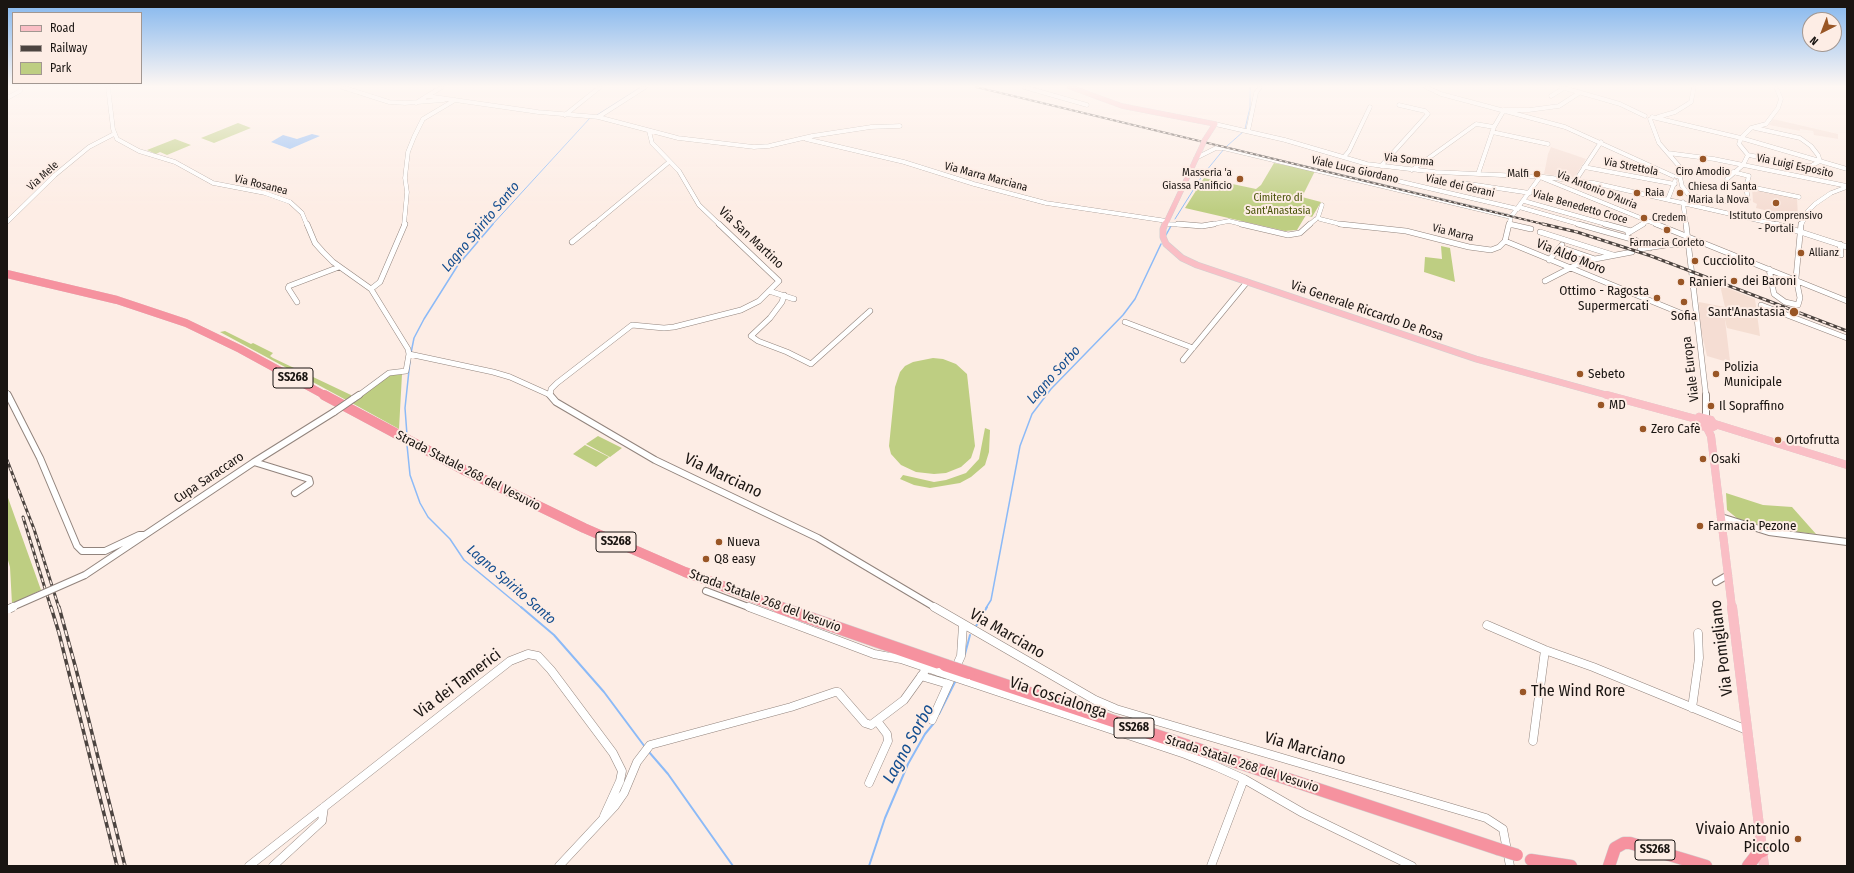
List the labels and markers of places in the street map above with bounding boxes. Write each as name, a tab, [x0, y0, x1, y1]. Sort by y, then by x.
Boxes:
marker: Ciro Amodio	[1698, 154, 1708, 164]
place label: Ciro Amodio	[1676, 165, 1730, 179]
place label: Masseria 'a Giassa Panificio	[1162, 166, 1232, 192]
place label: Malfi	[1507, 167, 1529, 181]
marker: Malfi	[1532, 169, 1542, 179]
marker: Masseria 'a Giassa Panificio	[1235, 174, 1245, 184]
place label: Chiesa di Santa Maria la Nova	[1688, 180, 1757, 206]
place label: Raia	[1645, 186, 1664, 200]
marker: Raia	[1632, 188, 1642, 198]
marker: Chiesa di Santa Maria la Nova	[1675, 188, 1685, 198]
marker: Istituto Comprensivo - Portali	[1771, 198, 1781, 208]
place label: Istituto Comprensivo - Portali	[1729, 209, 1823, 235]
place label: Credem	[1652, 211, 1686, 225]
marker: Credem	[1639, 213, 1649, 223]
marker: Farmacia Corleto	[1662, 225, 1672, 235]
place label: Farmacia Corleto	[1629, 236, 1705, 250]
place label: Allianz	[1809, 246, 1839, 260]
marker: Allianz	[1796, 248, 1806, 258]
place label: Cucciolito	[1703, 253, 1755, 269]
marker: Cucciolito	[1690, 256, 1700, 266]
place label: dei Baroni	[1742, 273, 1796, 289]
place label: Ranieri	[1689, 274, 1727, 290]
marker: dei Baroni	[1729, 276, 1739, 286]
marker: Ranieri	[1676, 277, 1686, 287]
place label: Ottimo - Ragosta Supermercati	[1559, 283, 1649, 314]
marker: Ottimo - Ragosta Supermercati	[1652, 293, 1662, 303]
marker: Sofia	[1679, 297, 1689, 307]
place label: Sant'Anastasia	[1708, 304, 1785, 320]
marker: Sant'Anastasia	[1788, 306, 1800, 318]
place label: Sofia	[1671, 308, 1697, 324]
place label: Polizia Municipale	[1724, 359, 1782, 390]
place label: Sebeto	[1588, 366, 1625, 382]
marker: Sebeto	[1575, 369, 1585, 379]
marker: Polizia Municipale	[1711, 369, 1721, 379]
place label: MD	[1609, 397, 1626, 413]
place label: Il Sopraffino	[1719, 398, 1784, 414]
marker: MD	[1596, 400, 1606, 410]
marker: Il Sopraffino	[1706, 401, 1716, 411]
place label: Zero Cafè	[1651, 421, 1700, 437]
marker: Zero Cafè	[1638, 424, 1648, 434]
place label: Ortofrutta	[1786, 432, 1840, 448]
marker: Ortofrutta	[1773, 435, 1783, 445]
place label: Osaki	[1711, 451, 1740, 467]
marker: Osaki	[1698, 454, 1708, 464]
place label: Farmacia Pezone	[1708, 518, 1796, 534]
marker: Farmacia Pezone	[1695, 521, 1705, 531]
place label: Nueva	[727, 534, 760, 550]
marker: Nueva	[714, 537, 724, 547]
place label: Q8 easy	[714, 551, 755, 567]
marker: Q8 easy	[701, 554, 711, 564]
place label: The Wind Rore	[1531, 682, 1625, 702]
marker: The Wind Rore	[1518, 687, 1528, 697]
place label: Vivaio Antonio Piccolo	[1696, 820, 1790, 858]
marker: Vivaio Antonio Piccolo	[1793, 834, 1803, 844]

